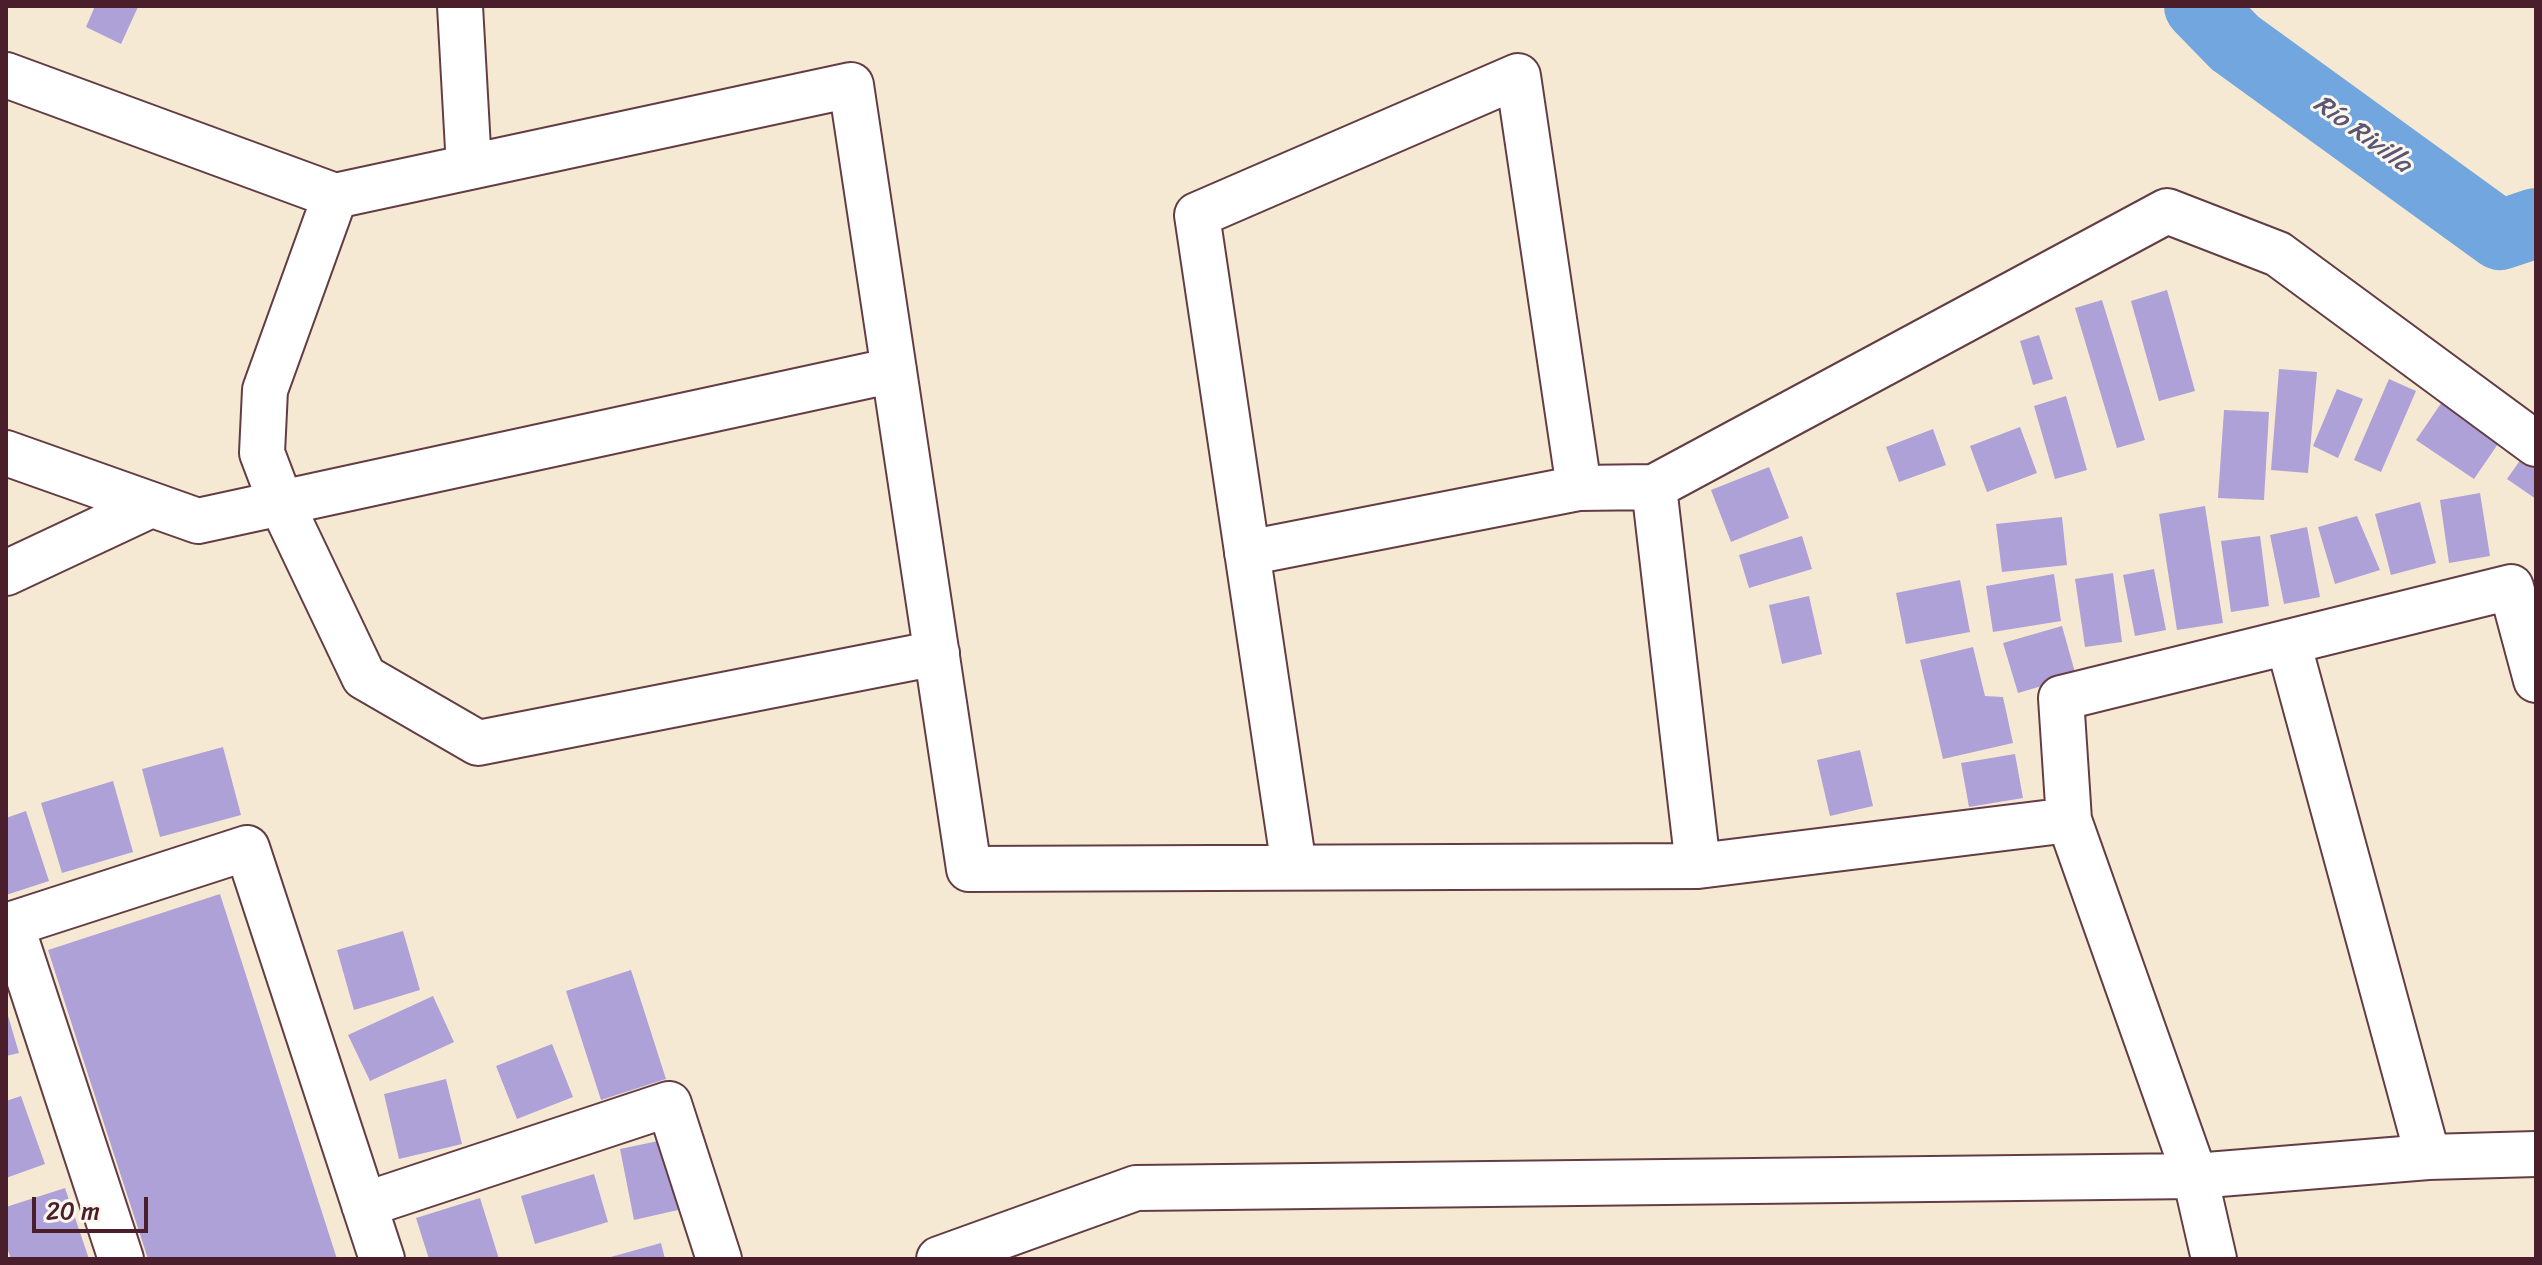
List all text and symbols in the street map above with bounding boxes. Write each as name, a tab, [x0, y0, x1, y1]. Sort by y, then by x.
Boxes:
water label: Río Rivilla	[2307, 89, 2417, 181]
scale bar	[36, 1181, 152, 1231]
text: 20 m	[46, 1190, 100, 1232]

